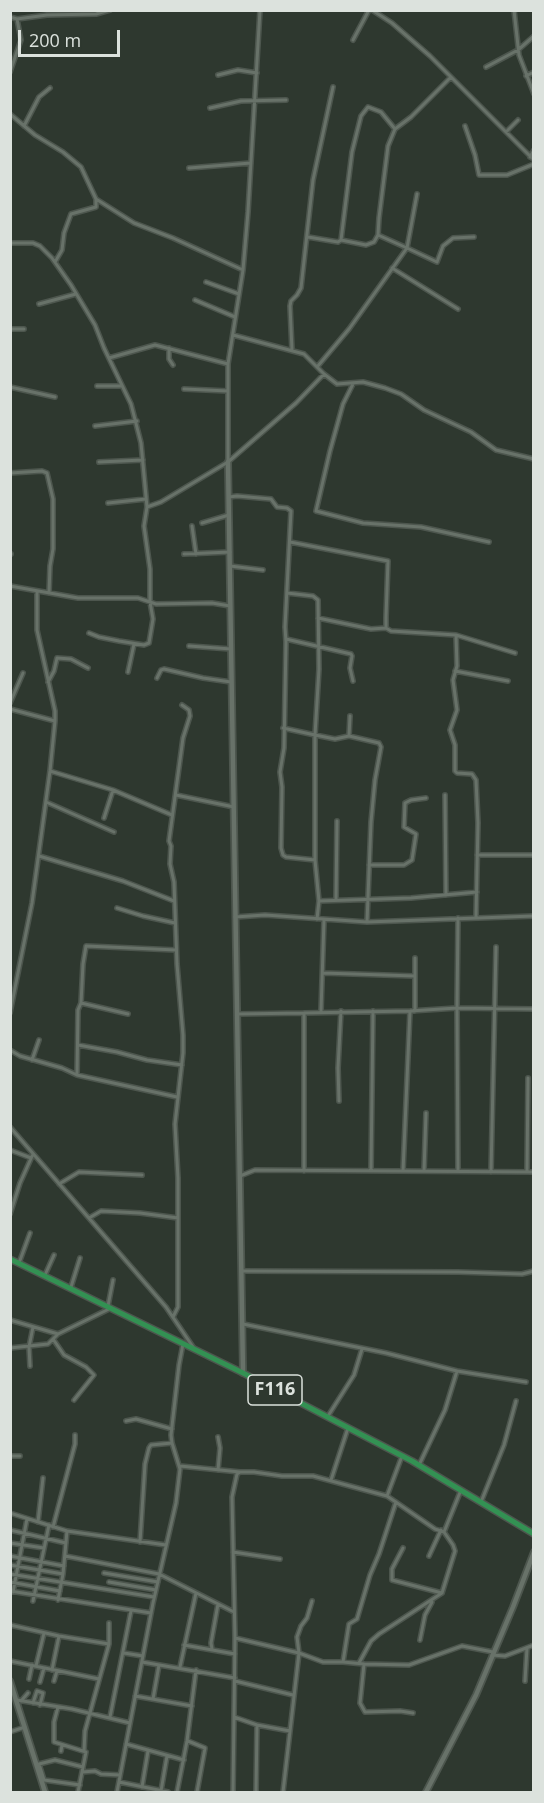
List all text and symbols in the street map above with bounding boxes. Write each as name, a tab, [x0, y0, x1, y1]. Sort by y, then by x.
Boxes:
scale bar	[21, 18, 123, 56]
text: 200 m	[29, 28, 81, 52]
road number: F116	[248, 1375, 302, 1405]

